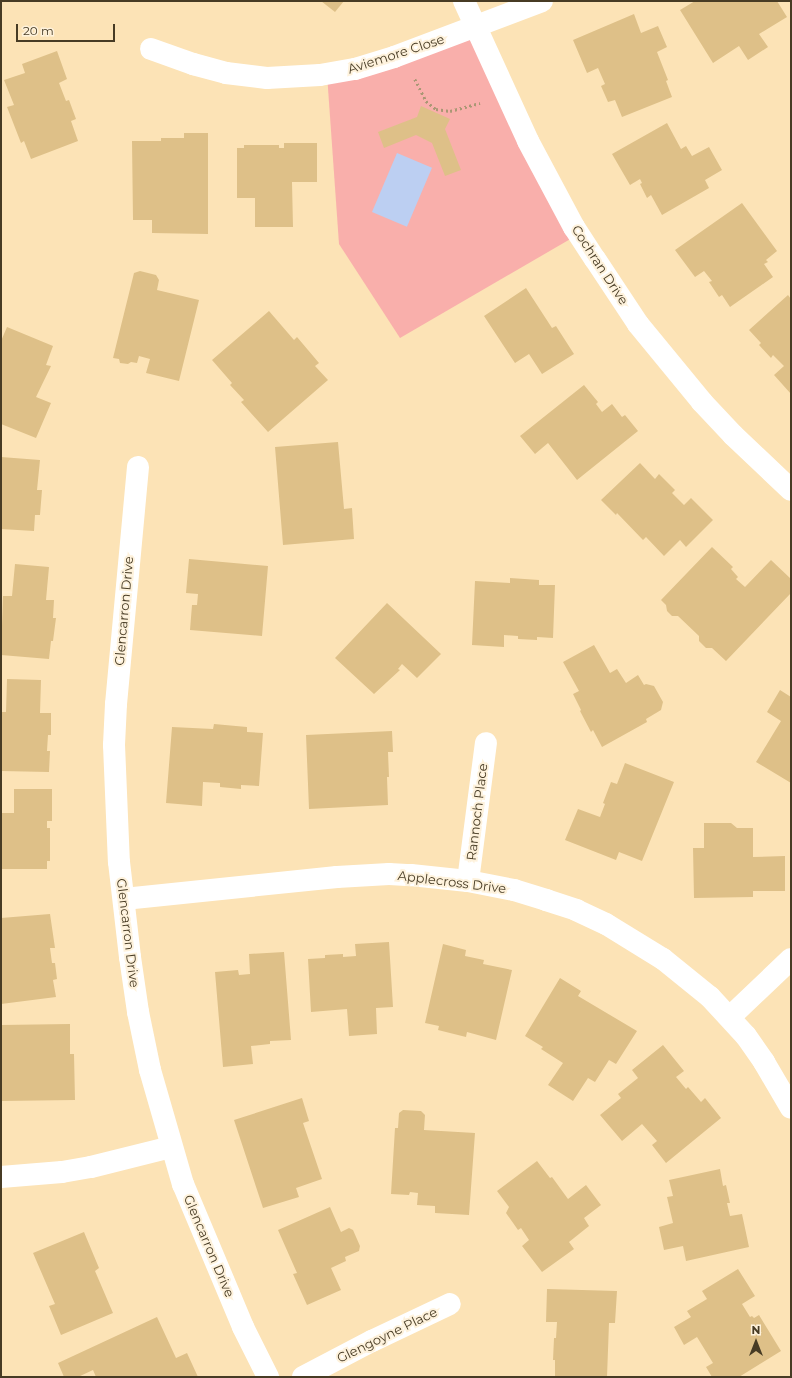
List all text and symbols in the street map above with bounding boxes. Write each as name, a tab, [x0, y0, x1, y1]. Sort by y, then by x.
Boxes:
scale bar	[18, 16, 117, 42]
text: 20 m	[23, 23, 54, 38]
street label: Aviemore Close	[346, 31, 446, 77]
street label: Cochran Drive	[568, 222, 632, 308]
street label: Glencarron Drive	[111, 556, 137, 666]
street label: Rannoch Place	[463, 763, 491, 861]
street label: Applecross Drive	[397, 868, 507, 896]
street label: Glencarron Drive	[114, 878, 142, 988]
street label: Glencarron Drive	[180, 1192, 238, 1300]
street label: Glengoyne Place	[334, 1304, 440, 1366]
north arrow	[736, 1322, 776, 1362]
text: N	[752, 1323, 760, 1337]

